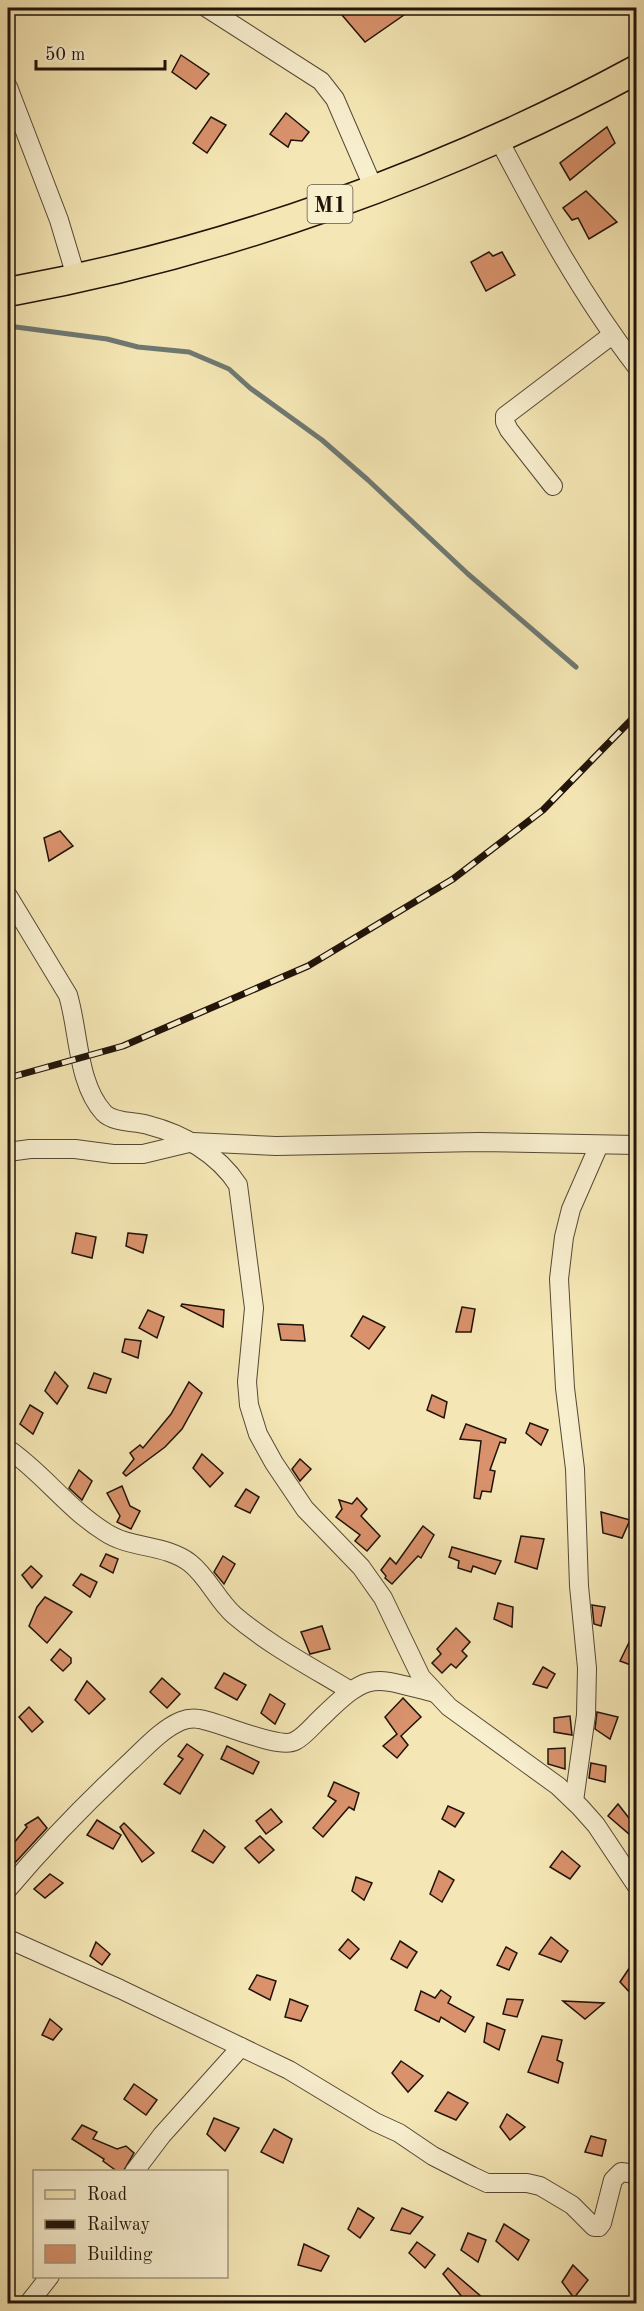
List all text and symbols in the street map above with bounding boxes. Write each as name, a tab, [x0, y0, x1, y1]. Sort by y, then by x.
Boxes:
scale bar	[36, 33, 165, 71]
text: 50 m	[45, 46, 85, 64]
road number: M1	[308, 185, 352, 223]
legend	[33, 2170, 228, 2278]
text: Road	[87, 2186, 127, 2204]
text: Railway	[87, 2216, 150, 2234]
text: Building	[87, 2246, 153, 2264]

